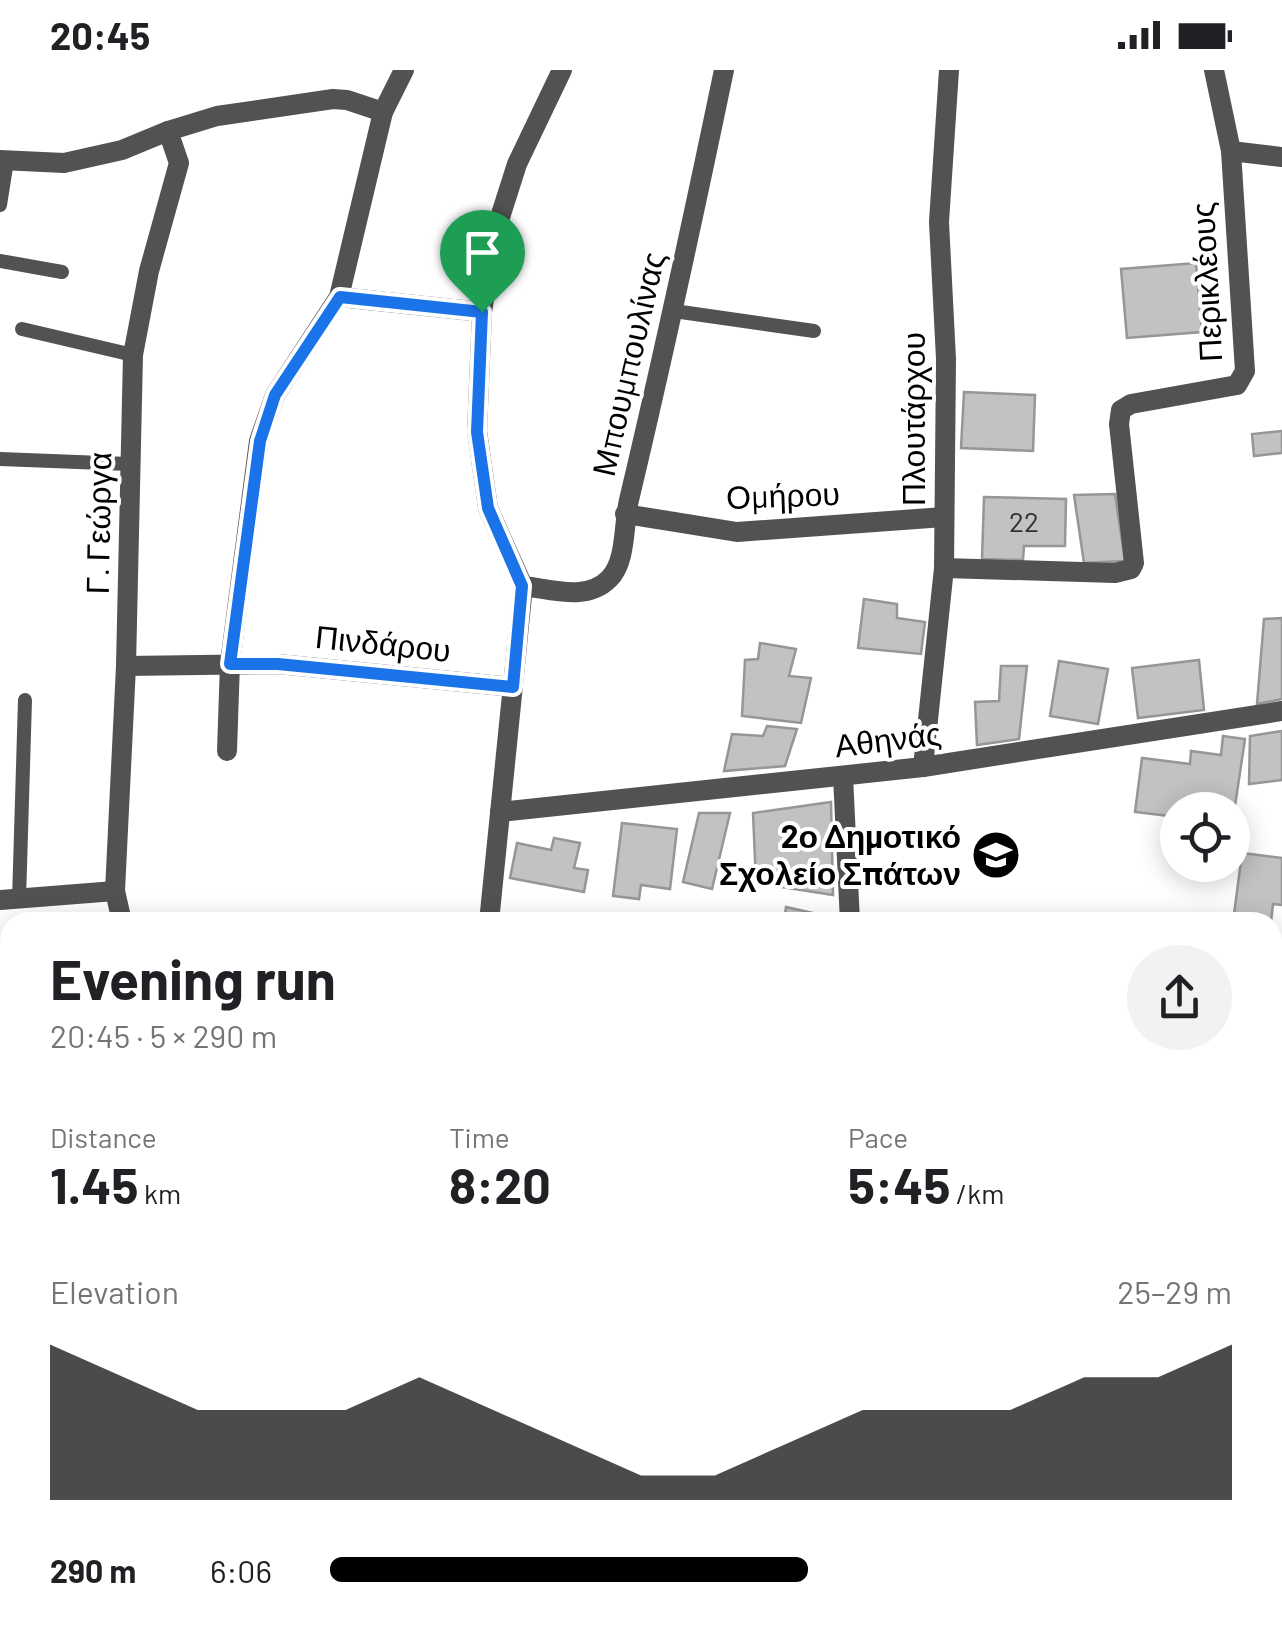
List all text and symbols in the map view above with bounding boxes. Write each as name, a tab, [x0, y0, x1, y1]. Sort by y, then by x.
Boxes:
text: 20:45	[50, 12, 150, 58]
street label: Περικλέους	[1182, 201, 1229, 363]
pin	[440, 210, 525, 313]
icon: arrive	[455, 225, 510, 280]
street label: Μπουμπουλίνας	[583, 248, 671, 479]
street label: Πλουτάρχου	[893, 332, 932, 506]
street label: Γ. Γεώργα	[77, 451, 118, 595]
street label: Ομήρου	[725, 473, 840, 516]
house number: 22	[1009, 504, 1039, 538]
street label: Πινδάρου	[313, 616, 453, 669]
street label: Αθηνάς	[832, 713, 943, 764]
map controls	[1160, 792, 1250, 882]
button: locate	[1160, 792, 1250, 882]
place label: 2ο Δημοτικό Σχολείο Σπάτων	[719, 816, 961, 892]
school or university icon: 2ο Δημοτικό Σχολείο Σπάτων	[970, 829, 1022, 881]
text: Evening run	[50, 945, 336, 1011]
button: share	[1127, 945, 1232, 1050]
text: 20:45 · 5 × 290 m	[50, 1016, 277, 1054]
text: Distance	[50, 1120, 157, 1154]
text: Time	[449, 1120, 510, 1154]
text: Pace	[848, 1120, 908, 1154]
text: 1.45	[50, 1154, 138, 1214]
text: 8:20	[449, 1154, 551, 1214]
text: 5:45	[848, 1154, 950, 1214]
text: km	[138, 1176, 181, 1210]
text: /km	[950, 1176, 1004, 1210]
text: Elevation	[50, 1272, 179, 1310]
text: 25–29 m	[1117, 1272, 1232, 1310]
text: 290 m	[50, 1551, 136, 1589]
text: 6:06	[210, 1551, 272, 1589]

